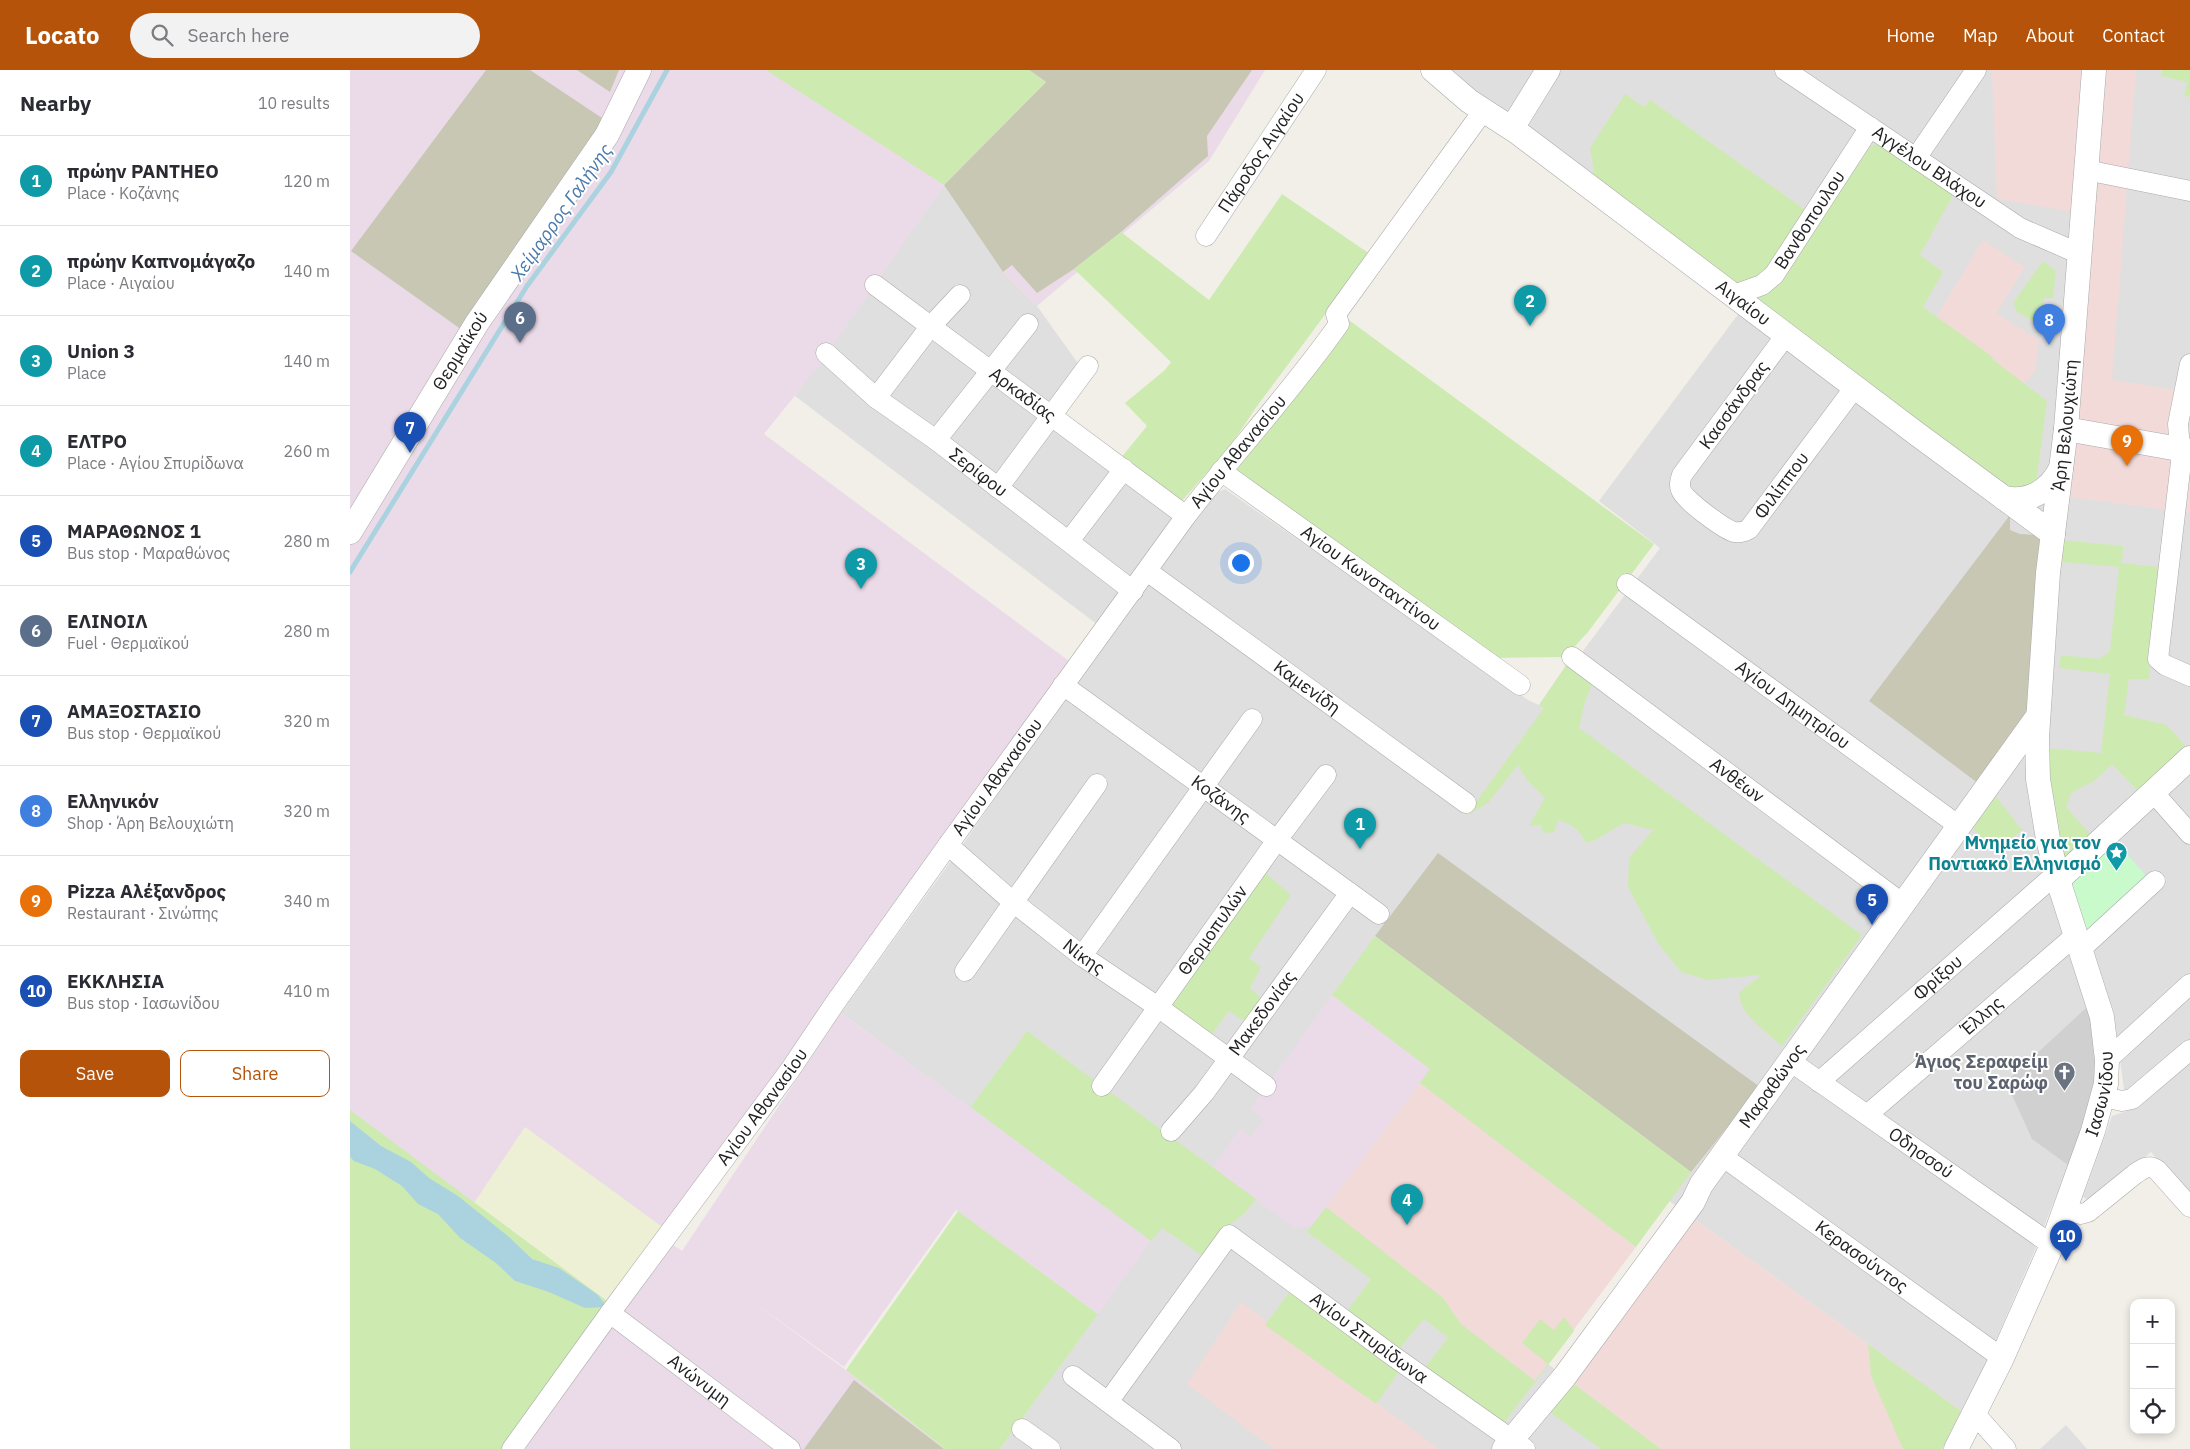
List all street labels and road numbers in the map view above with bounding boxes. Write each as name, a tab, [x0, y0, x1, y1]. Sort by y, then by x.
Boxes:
street label: Πάροδος Αιγαίου	[1213, 88, 1309, 217]
street label: Αγγέλου Βλάχου	[1868, 120, 1991, 213]
street label: Βανθοπουλου	[1769, 166, 1850, 273]
street label: Αιγαίου	[1711, 274, 1775, 330]
street label: Θερμαϊκού	[427, 306, 493, 394]
street label: Κασσάνδρας	[1694, 356, 1774, 454]
street label: Άρη Βελουχιώτη	[2046, 358, 2082, 492]
street label: Αρκαδίας	[985, 362, 1061, 427]
street label: Αγίου Αθανασίου	[1185, 390, 1291, 512]
street label: Σερίφου	[945, 443, 1012, 502]
street label: Φιλίππου	[1748, 447, 1814, 523]
street label: Αγίου Κωνσταντίνου	[1296, 520, 1445, 636]
street label: Καμενίδη	[1269, 655, 1345, 719]
street label: Αγίου Δημητρίου	[1731, 655, 1855, 754]
street label: Αγίου Αθανασίου	[947, 713, 1047, 840]
street label: Ανθέων	[1706, 752, 1769, 808]
street label: Κοζάνης	[1187, 770, 1256, 828]
street label: Θερμοπυλών	[1172, 881, 1252, 980]
street label: Νίκης	[1058, 933, 1110, 979]
street label: Φρίξου	[1908, 949, 1967, 1005]
street label: Μακεδονίας	[1223, 966, 1301, 1060]
street label: Έλλης	[1955, 991, 2008, 1041]
street label: Μαραθώνος	[1734, 1038, 1810, 1132]
street label: Αγίου Αθανασίου	[711, 1044, 812, 1170]
street label: Ιασωνίδου	[2080, 1050, 2118, 1140]
street label: Οδησσού	[1884, 1122, 1958, 1183]
street label: Κερασούντος	[1811, 1215, 1913, 1298]
street label: Αγίου Σπυρίδωνα	[1306, 1287, 1433, 1388]
street label: Ανώνυμη	[663, 1349, 736, 1411]

